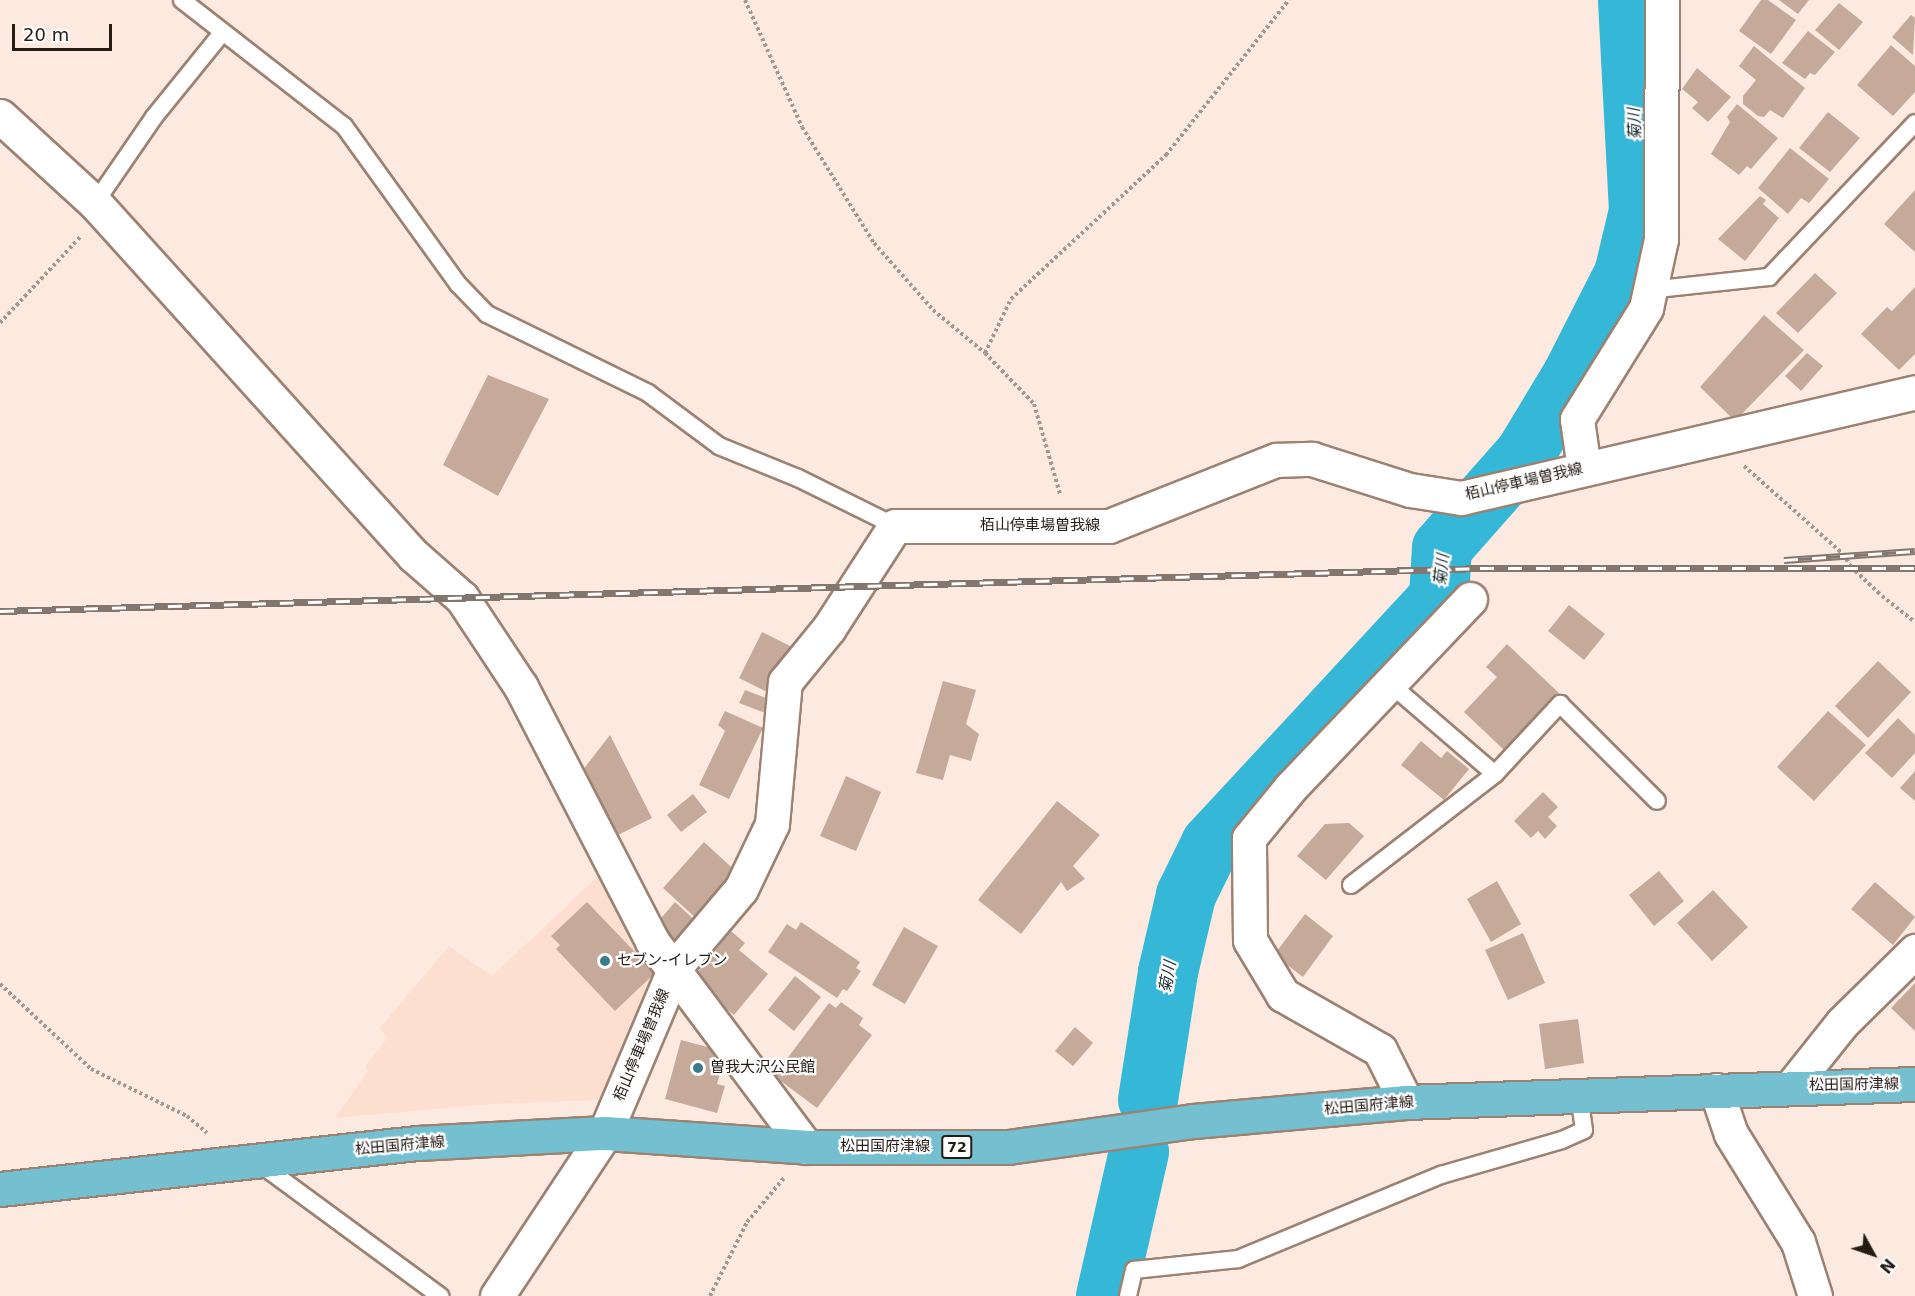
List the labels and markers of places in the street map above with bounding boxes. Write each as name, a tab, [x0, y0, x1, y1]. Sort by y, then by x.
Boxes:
place label: セブン-イレブン	[617, 952, 727, 970]
marker: セブン-イレブン	[598, 954, 612, 968]
place label: 曽我大沢公民館	[710, 1059, 815, 1077]
marker: 曽我大沢公民館	[691, 1061, 705, 1075]

